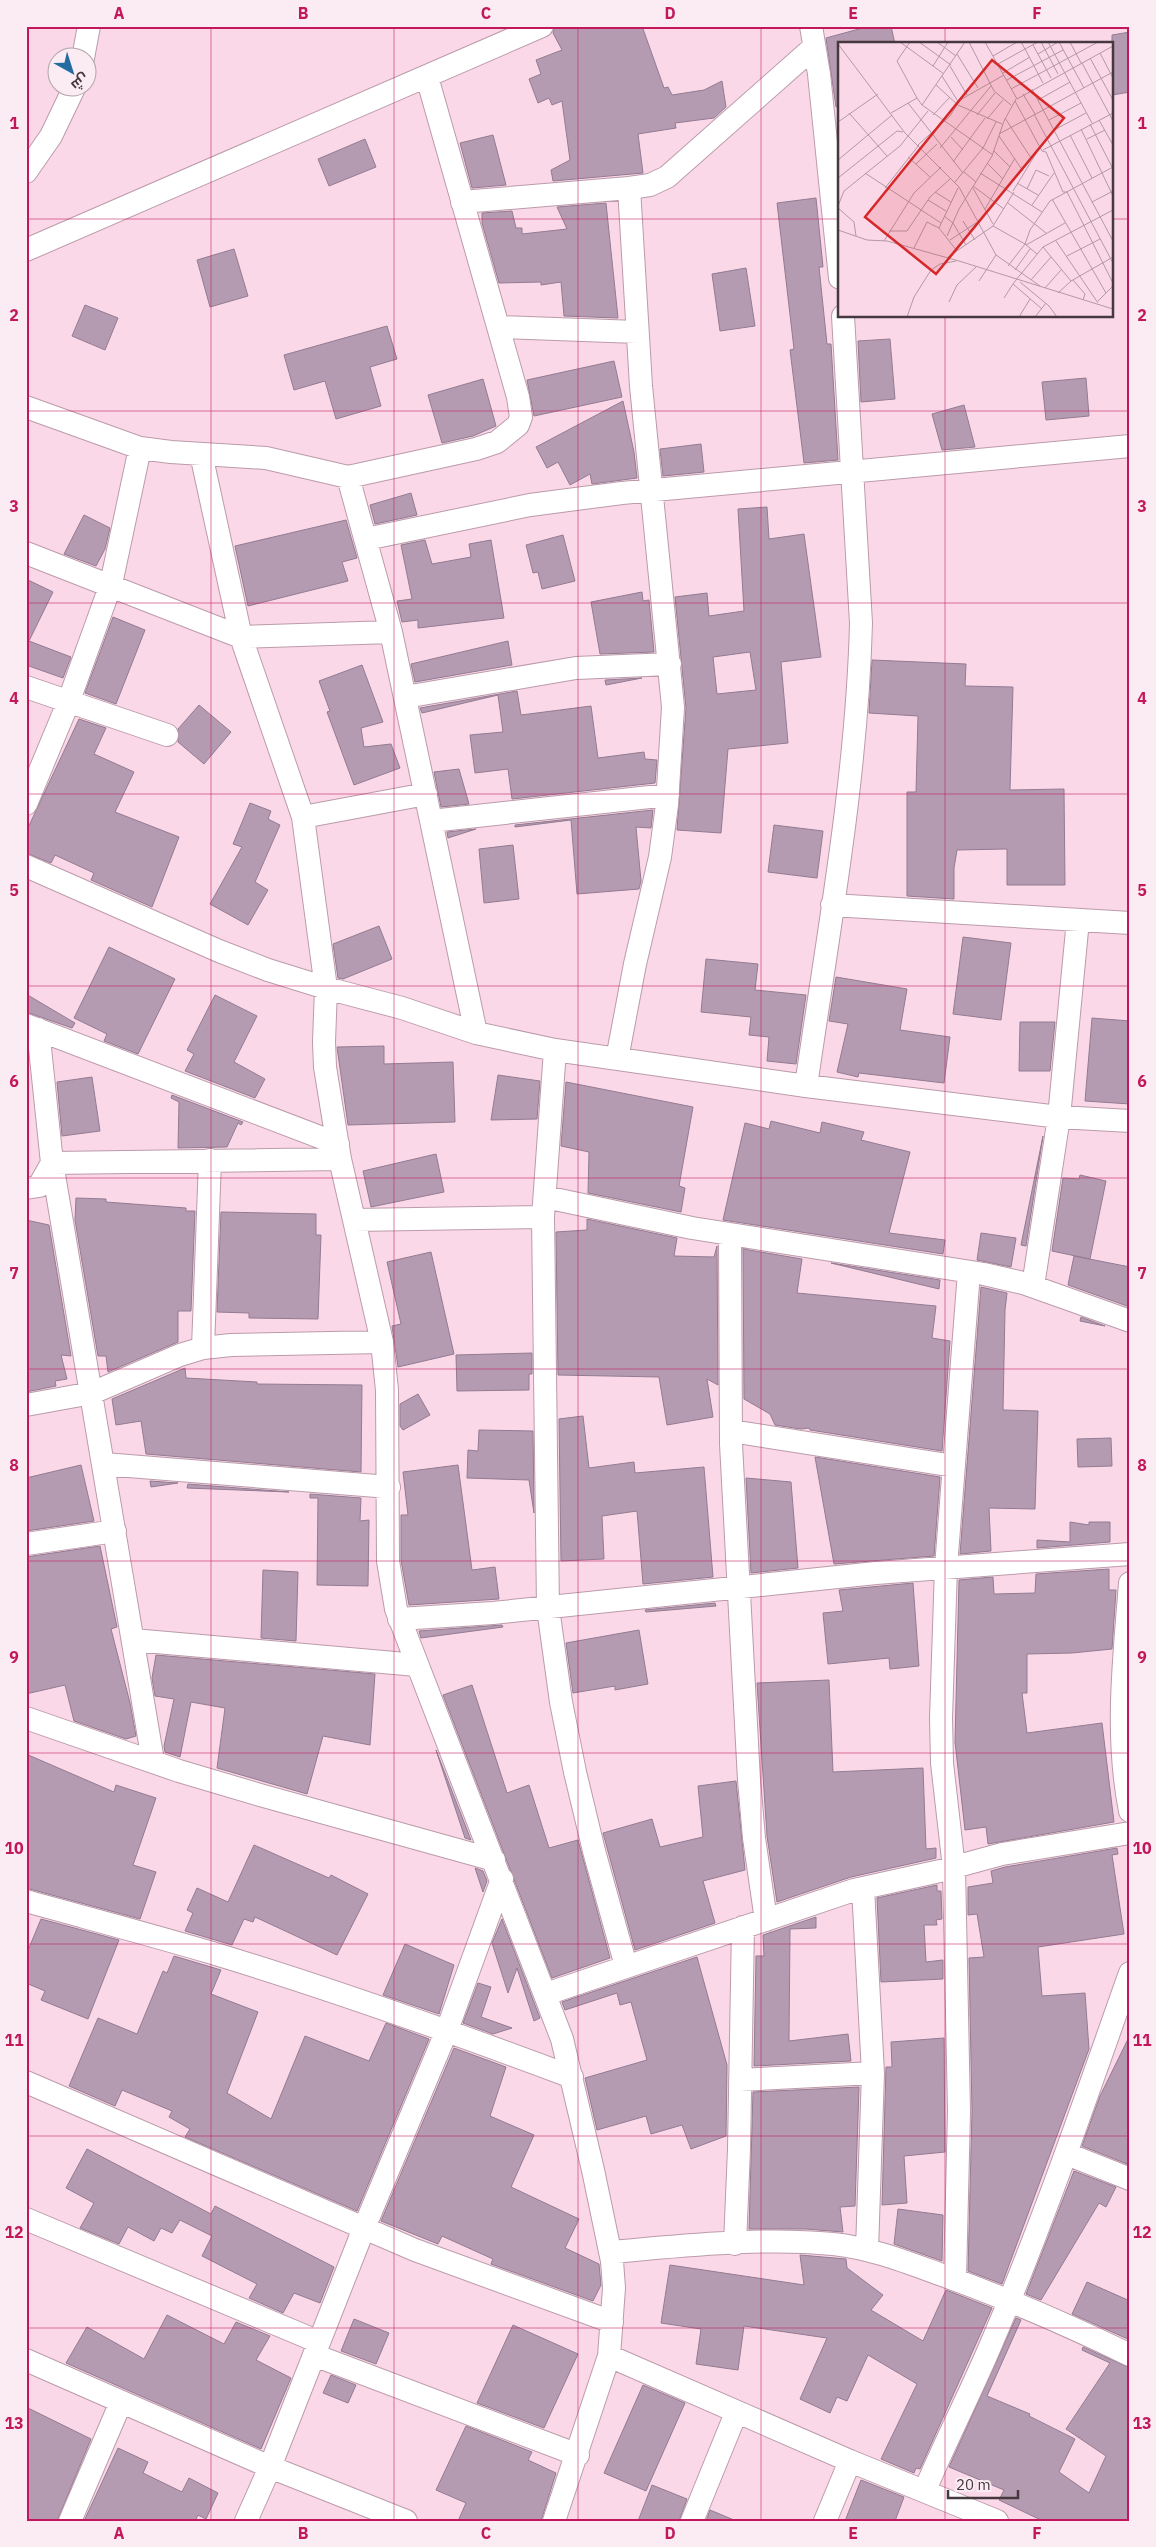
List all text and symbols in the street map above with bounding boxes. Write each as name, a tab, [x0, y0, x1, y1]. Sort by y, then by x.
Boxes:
text: A	[114, 3, 125, 23]
text: B	[298, 3, 309, 23]
text: C	[481, 3, 491, 23]
text: D	[664, 3, 676, 23]
text: E	[848, 3, 858, 23]
text: F	[1032, 3, 1042, 23]
inset map	[838, 42, 1114, 318]
north arrow	[48, 48, 98, 98]
text: ش	[68, 69, 93, 95]
text: 1	[9, 113, 19, 133]
text: 1	[1137, 113, 1147, 133]
text: 2	[9, 305, 19, 325]
text: 2	[1137, 305, 1147, 325]
text: 3	[9, 496, 19, 516]
text: 3	[1137, 496, 1147, 516]
text: 4	[9, 688, 19, 708]
text: 4	[1137, 688, 1147, 708]
text: 5	[9, 880, 19, 900]
text: 5	[1137, 880, 1147, 900]
text: 6	[9, 1071, 19, 1091]
text: 6	[1137, 1071, 1147, 1091]
text: 7	[9, 1263, 19, 1283]
text: 7	[1137, 1263, 1147, 1283]
text: 8	[9, 1455, 19, 1475]
text: 8	[1137, 1455, 1147, 1475]
text: 9	[9, 1647, 19, 1667]
text: 9	[1137, 1647, 1147, 1667]
text: 10	[4, 1838, 24, 1858]
text: 10	[1132, 1838, 1152, 1858]
text: 11	[4, 2030, 24, 2050]
text: 11	[1132, 2030, 1152, 2050]
text: 12	[4, 2222, 24, 2242]
text: 12	[1132, 2222, 1152, 2242]
text: 13	[4, 2413, 24, 2433]
text: 13	[1132, 2413, 1152, 2433]
scale bar	[948, 2467, 1018, 2499]
text: 20 m	[956, 2475, 991, 2494]
text: A	[114, 2523, 125, 2543]
text: B	[298, 2523, 309, 2543]
text: C	[481, 2523, 491, 2543]
text: D	[664, 2523, 676, 2543]
text: E	[848, 2523, 858, 2543]
text: F	[1032, 2523, 1042, 2543]

